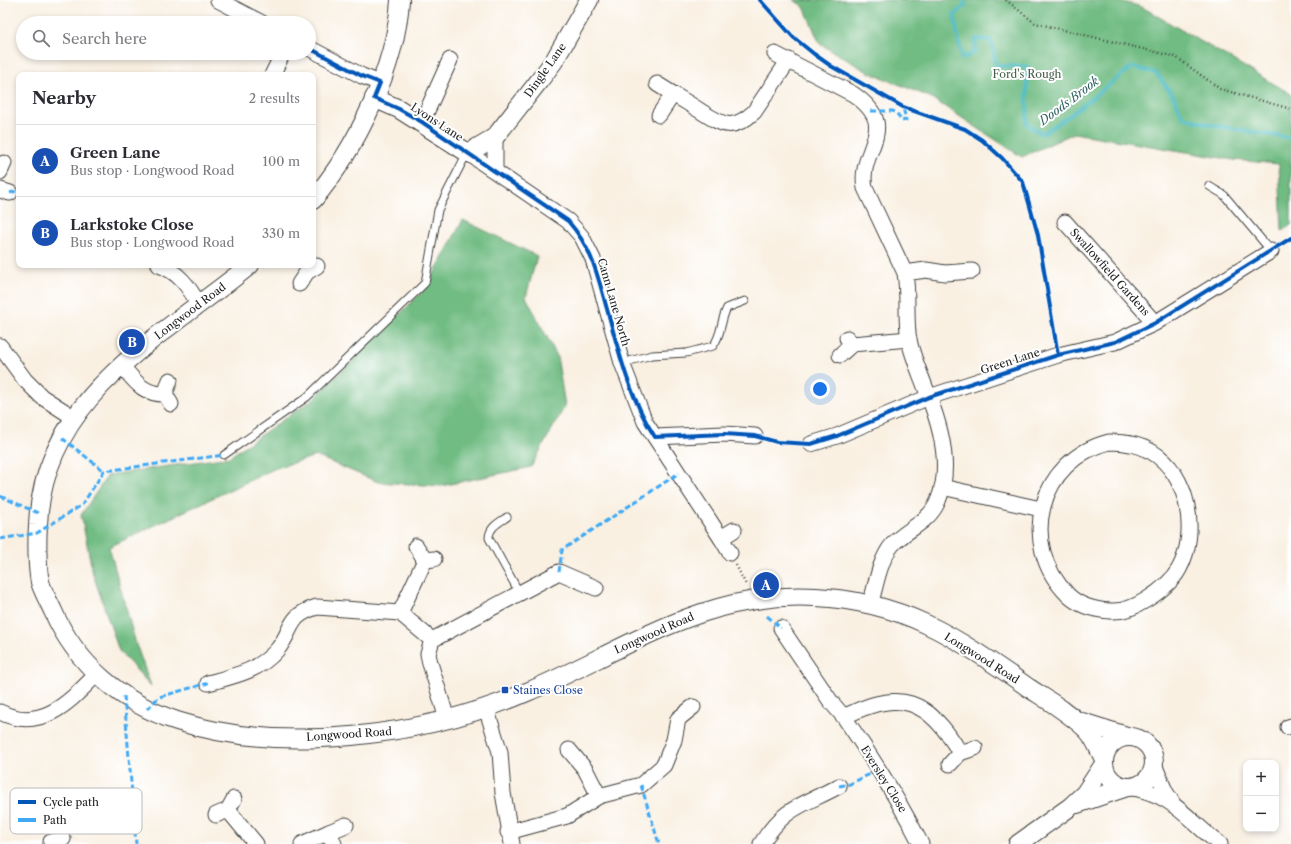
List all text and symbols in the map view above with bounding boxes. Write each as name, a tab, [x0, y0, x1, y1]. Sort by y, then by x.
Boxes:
search box	[16, 16, 316, 60]
icon: search	[30, 27, 52, 49]
text: Search here	[62, 29, 147, 48]
street label: Dingle Lane	[521, 40, 569, 100]
park label: Ford's Rough	[993, 67, 1062, 81]
water label: Doods Brook	[1035, 73, 1102, 129]
text: Nearby	[32, 88, 96, 108]
text: 2 results	[249, 90, 300, 106]
street label: Lyons Lane	[408, 100, 466, 144]
text: Green Lane	[70, 143, 160, 162]
text: A	[40, 153, 50, 169]
text: 100 m	[262, 153, 300, 169]
text: Bus stop · Longwood Road	[70, 162, 234, 178]
text: Larkstoke Close	[70, 215, 194, 234]
text: B	[40, 225, 50, 241]
text: 330 m	[262, 225, 300, 241]
street label: Swallowfield Gardens	[1067, 225, 1153, 319]
text: Bus stop · Longwood Road	[70, 234, 234, 250]
street label: Cann Lane North	[595, 256, 633, 348]
street label: Longwood Road	[152, 279, 229, 342]
pin: B	[119, 327, 145, 357]
street label: Green Lane	[979, 345, 1041, 377]
your location	[810, 379, 830, 399]
pin: A	[753, 570, 779, 600]
street label: Longwood Road	[612, 609, 696, 657]
street label: Longwood Road	[942, 629, 1022, 687]
place label: Staines Close	[513, 683, 583, 697]
marker: Staines Close	[500, 685, 510, 695]
street label: Longwood Road	[306, 724, 393, 744]
street label: Eversley Close	[858, 743, 910, 815]
map controls	[1243, 760, 1279, 832]
button: +	[1243, 760, 1279, 796]
legend	[10, 788, 142, 834]
text: Cycle path	[43, 795, 99, 809]
button: −	[1243, 796, 1279, 832]
text: Path	[43, 813, 67, 827]

